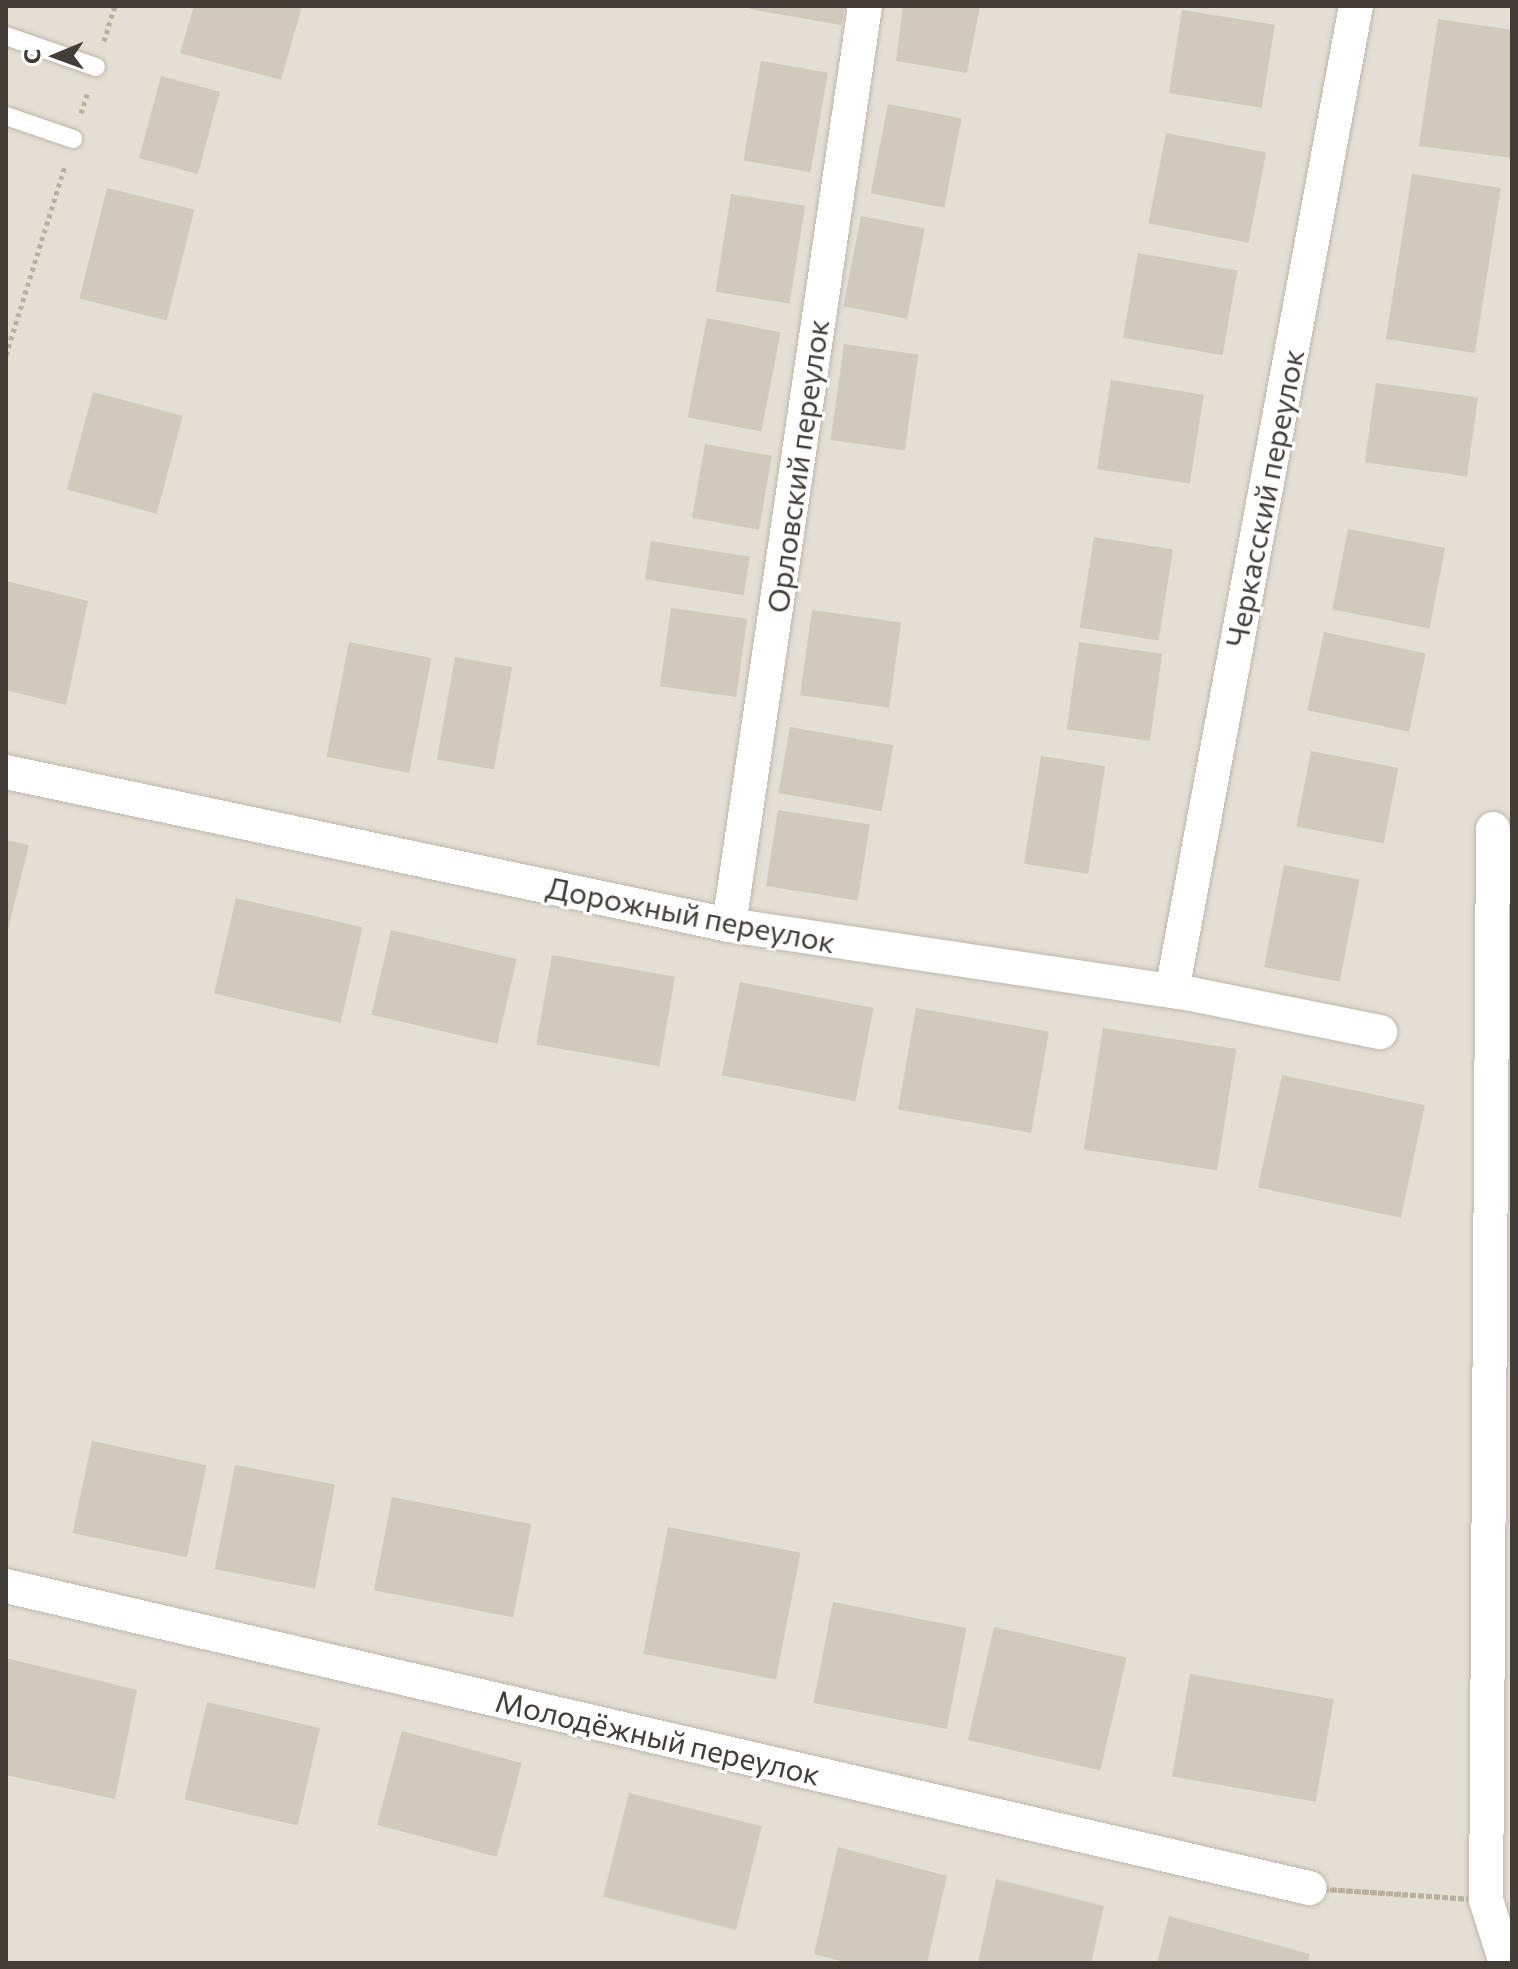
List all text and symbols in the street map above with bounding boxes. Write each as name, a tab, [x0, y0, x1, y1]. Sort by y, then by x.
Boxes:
north arrow	[16, 16, 96, 96]
text: С	[18, 49, 45, 64]
street label: Орловский переулок	[759, 317, 835, 615]
street label: Черкасский переулок	[1217, 346, 1311, 650]
street label: Дорожный переулок	[544, 868, 838, 960]
street label: Молодёжный переулок	[492, 1682, 824, 1792]

